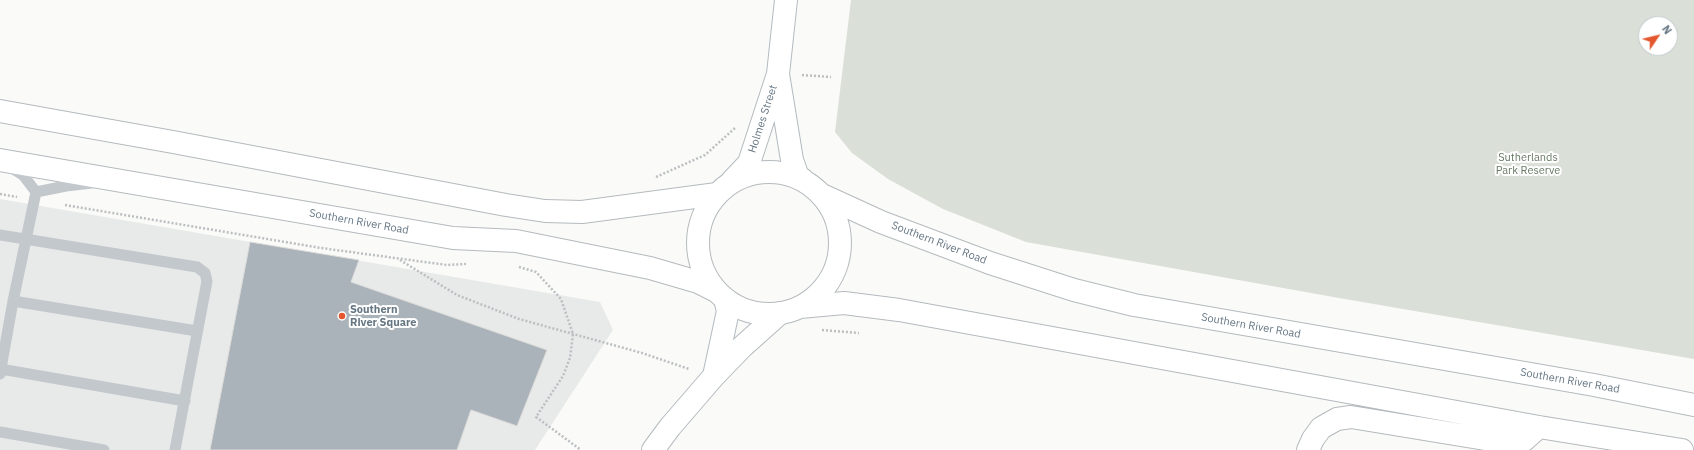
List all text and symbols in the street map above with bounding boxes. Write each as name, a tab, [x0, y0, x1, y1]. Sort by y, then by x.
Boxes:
north arrow	[1638, 16, 1678, 56]
text: N	[1659, 22, 1675, 37]
street label: Holmes Street	[746, 83, 780, 155]
park label: Sutherlands Park Reserve	[1496, 151, 1560, 177]
street label: Southern River Road	[308, 207, 410, 237]
street label: Southern River Road	[890, 219, 988, 267]
place label: Southern River Square	[350, 303, 417, 329]
marker: Southern River Square	[337, 311, 347, 321]
street label: Southern River Road	[1200, 311, 1302, 341]
street label: Southern River Road	[1519, 366, 1621, 396]

